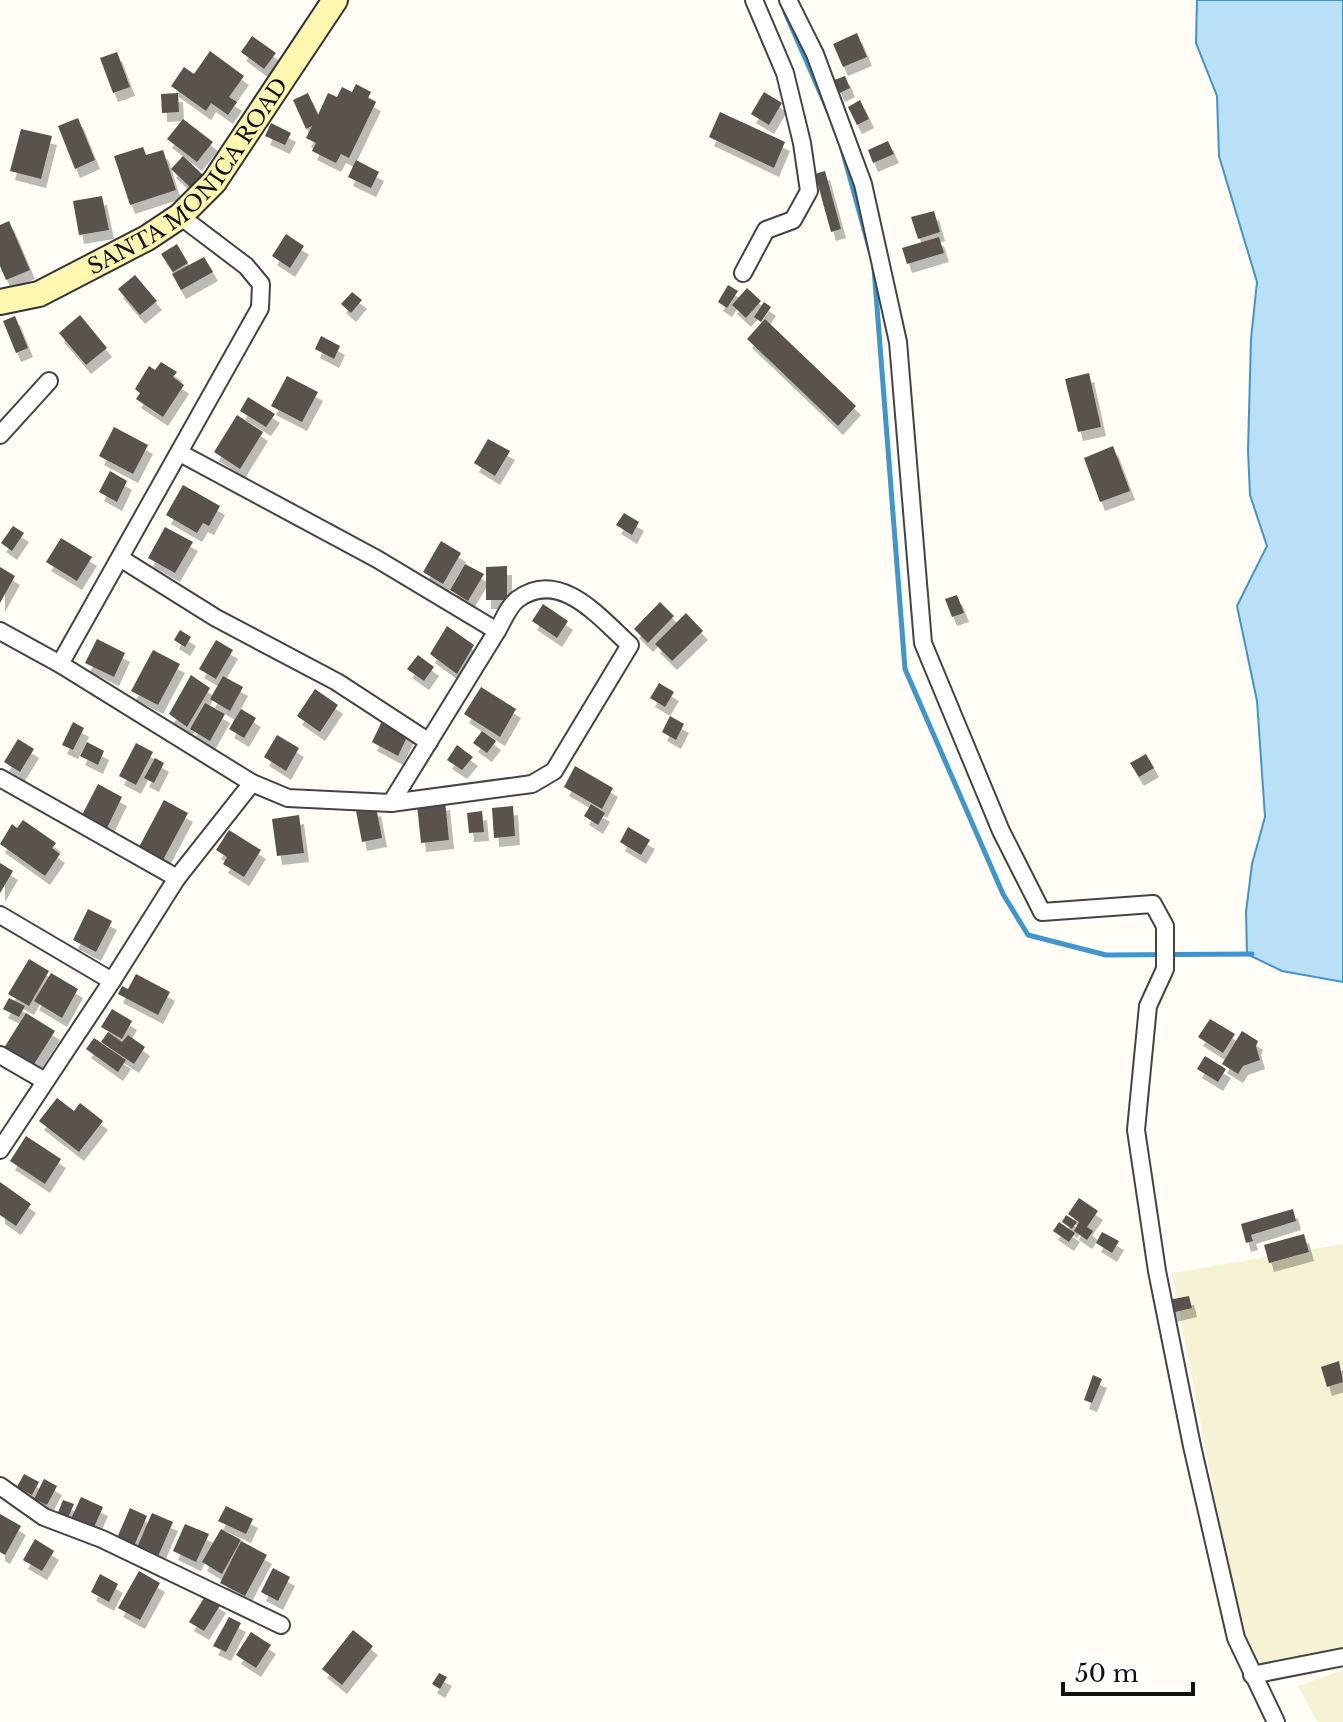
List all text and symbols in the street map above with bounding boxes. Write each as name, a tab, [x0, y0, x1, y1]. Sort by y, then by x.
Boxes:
street label: SANTA MONICA ROAD	[83, 73, 294, 281]
scale bar	[1063, 1646, 1193, 1696]
text: 50 m	[1075, 1659, 1139, 1688]

